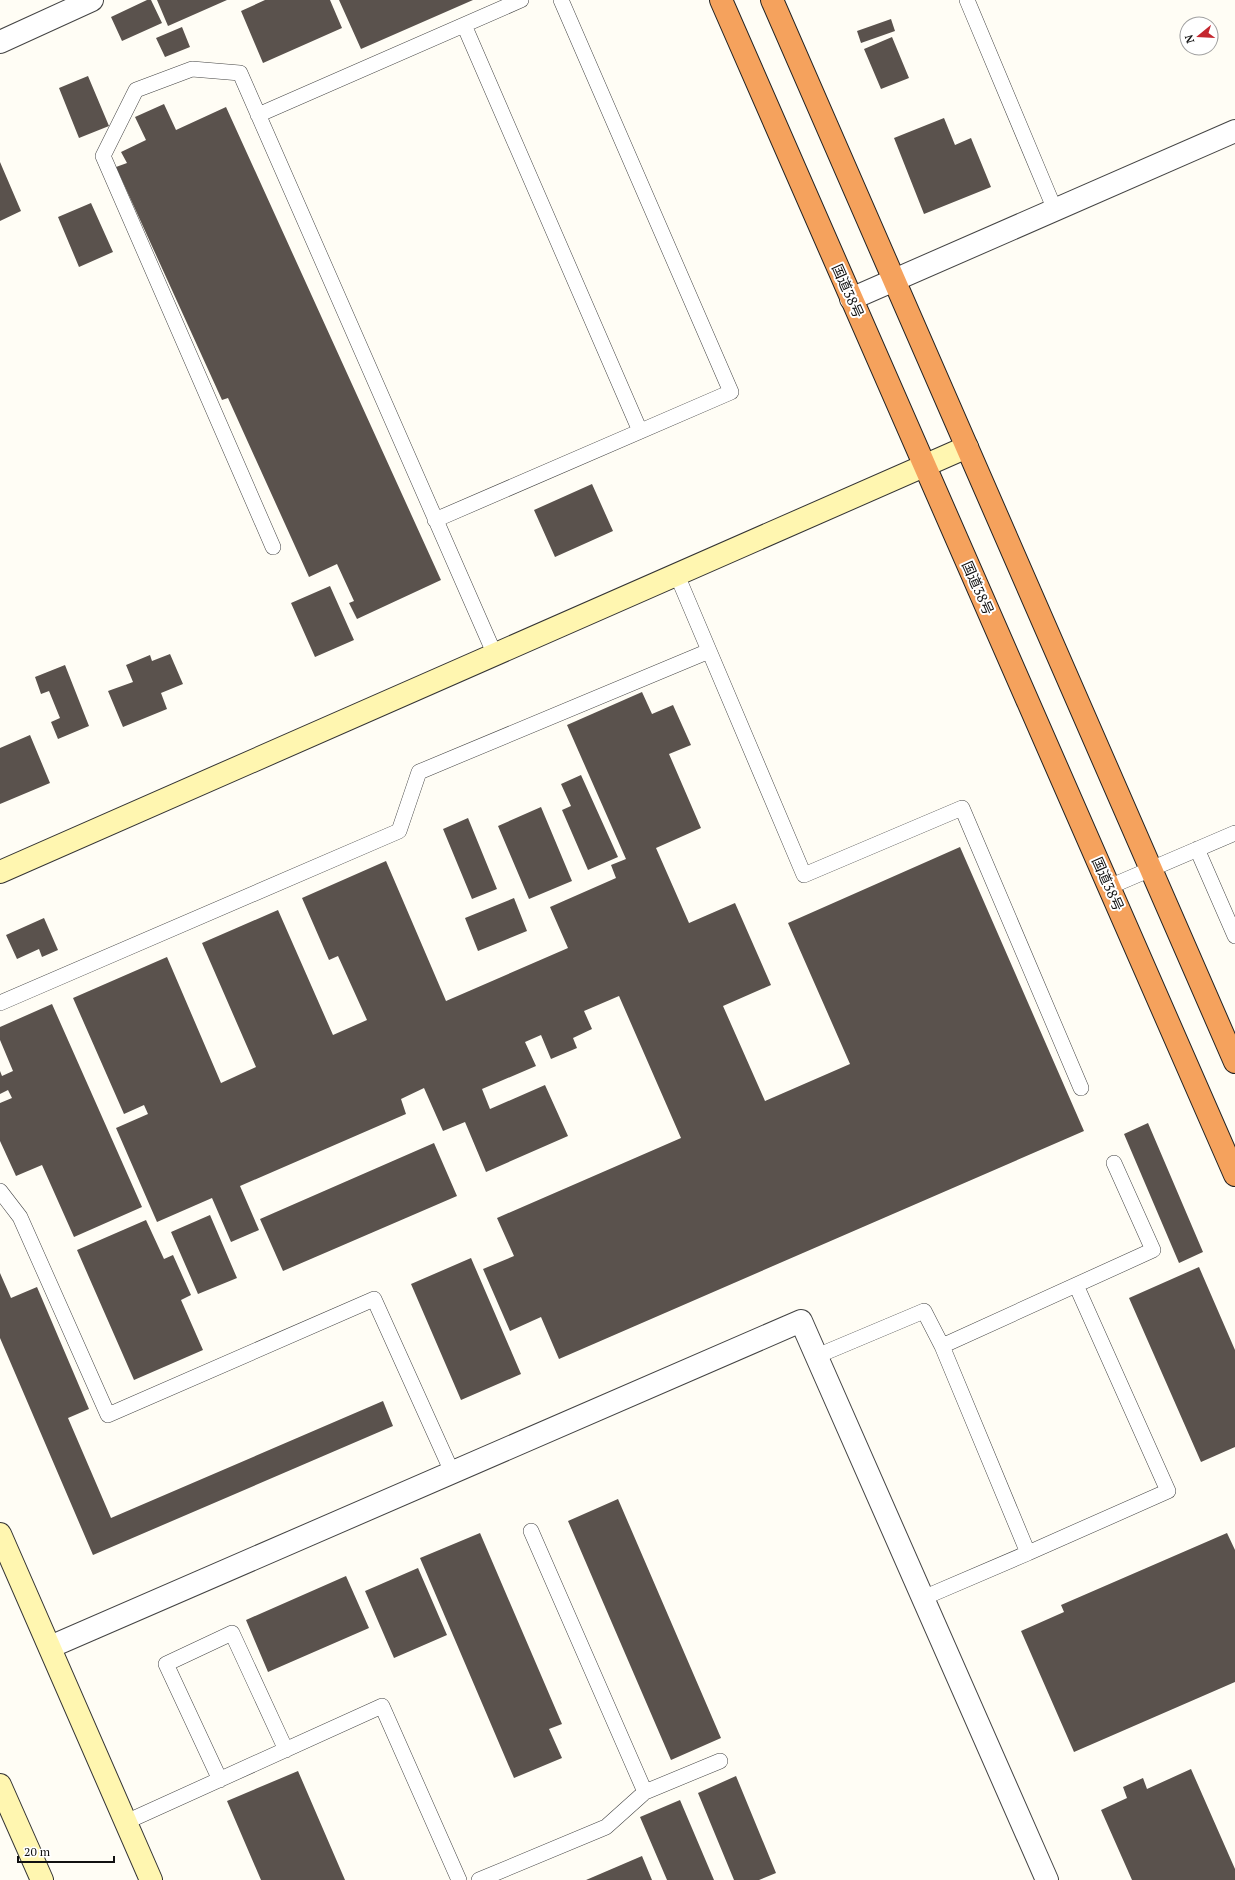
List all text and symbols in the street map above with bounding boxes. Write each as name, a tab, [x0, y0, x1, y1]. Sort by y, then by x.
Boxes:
north arrow	[1179, 16, 1219, 56]
text: N	[1181, 32, 1197, 45]
street label: 国道38号	[828, 261, 869, 321]
street label: 国道38号	[958, 558, 999, 618]
street label: 国道38号	[1088, 854, 1129, 914]
scale bar	[18, 1838, 114, 1864]
text: 20 m	[24, 1844, 51, 1859]

